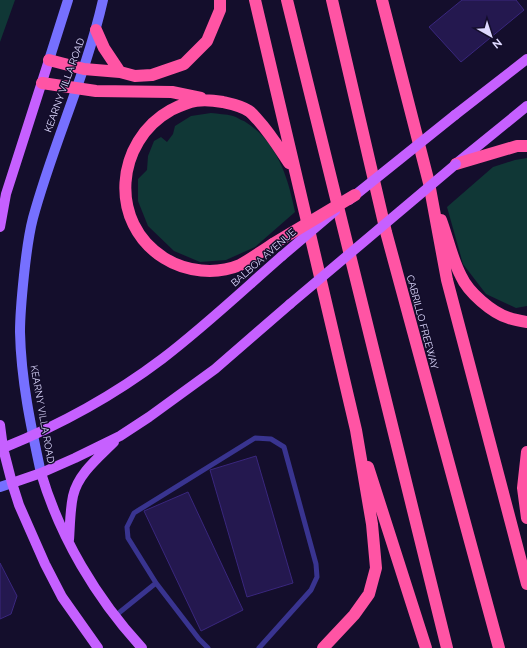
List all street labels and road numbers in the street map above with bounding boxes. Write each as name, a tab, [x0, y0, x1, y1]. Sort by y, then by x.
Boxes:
street label: KEARNY VILLA ROAD	[42, 37, 87, 134]
street label: BALBOA AVENUE	[229, 226, 298, 288]
street label: CABRILLO FREEWAY	[405, 274, 441, 371]
street label: KEARNY VILLA ROAD	[28, 364, 57, 464]

